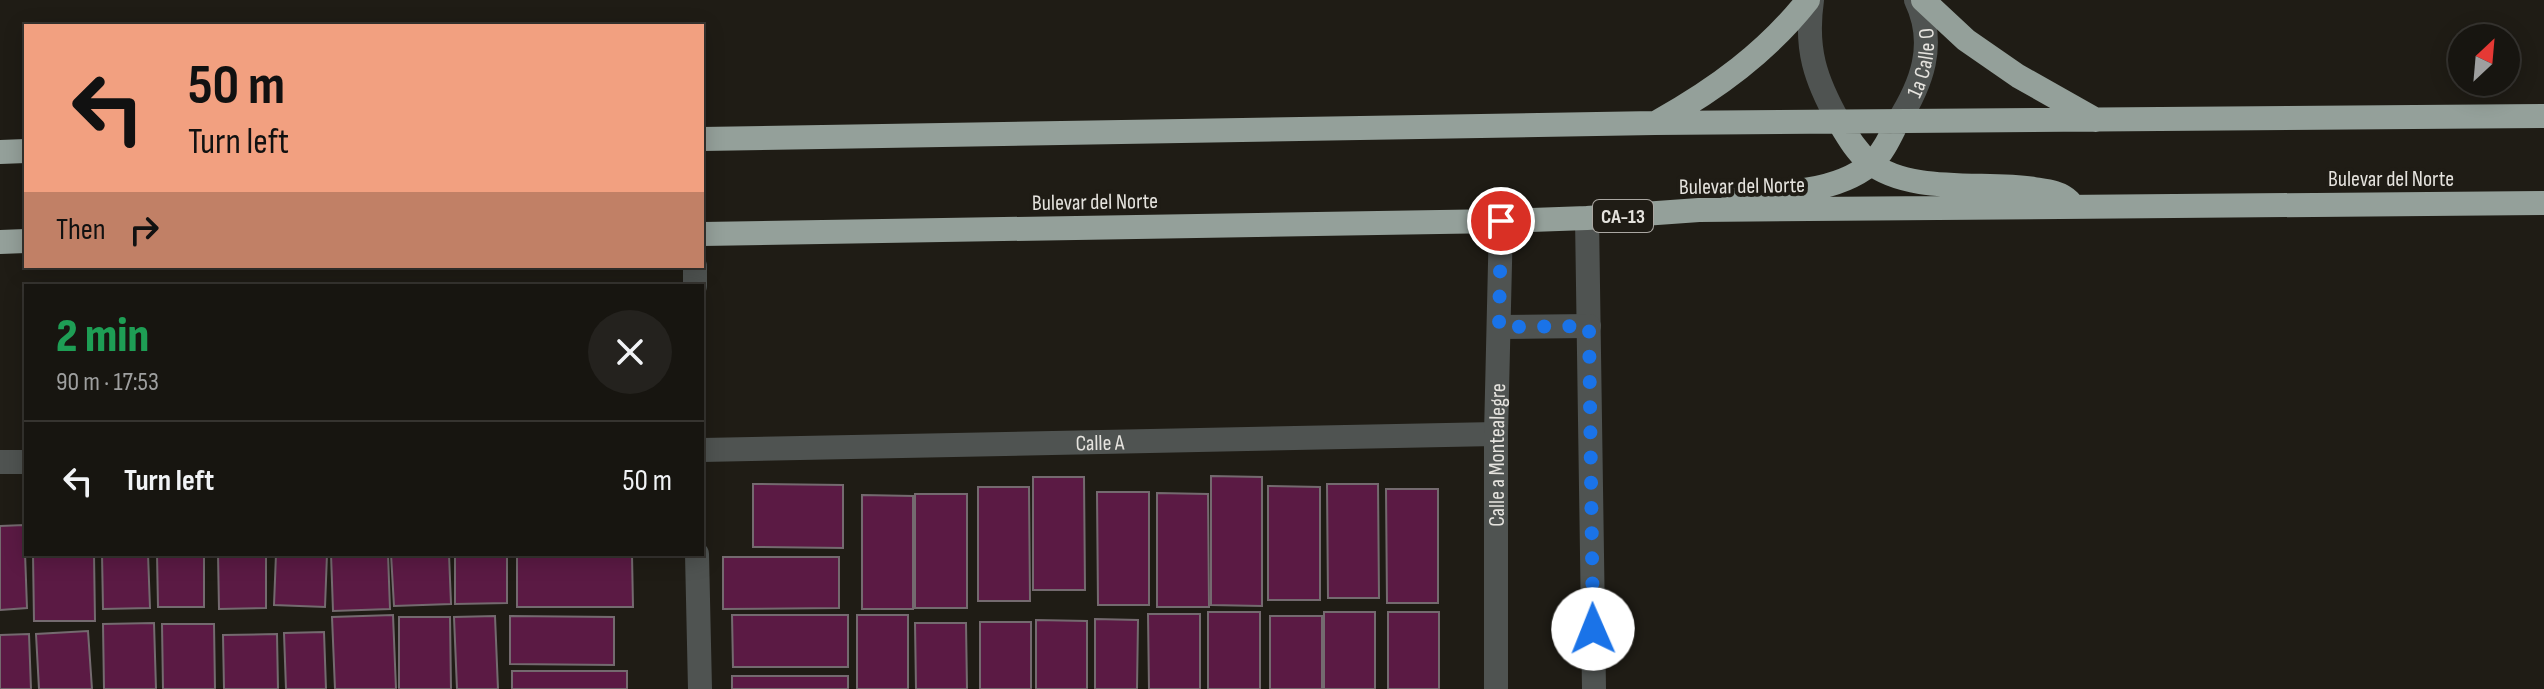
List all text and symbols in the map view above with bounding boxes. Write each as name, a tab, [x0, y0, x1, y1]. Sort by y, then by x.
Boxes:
north arrow	[2448, 24, 2520, 96]
map controls	[2448, 24, 2520, 96]
street label: 1a Calle O	[1901, 27, 1941, 102]
text: 50 m	[188, 53, 285, 120]
icon: left	[56, 56, 160, 160]
text: Turn left	[188, 121, 289, 164]
street label: Bulevar del Norte	[2328, 166, 2454, 193]
street label: Bulevar del Norte	[1679, 172, 1805, 201]
pin	[1467, 187, 1535, 255]
street label: Bulevar del Norte	[1032, 188, 1158, 217]
icon: arrive	[1479, 199, 1523, 243]
road number: CA-13	[1593, 200, 1653, 232]
icon: right	[122, 208, 166, 252]
text: Then	[56, 212, 106, 248]
text: 2 min	[56, 308, 149, 365]
button: close	[588, 310, 672, 394]
text: 90 m · 17:53	[56, 367, 159, 398]
street label: Calle a Montealegre	[1484, 383, 1512, 527]
street label: Calle A	[1075, 429, 1125, 457]
icon: left	[56, 459, 100, 503]
text: Turn left	[124, 463, 214, 499]
text: 50 m	[623, 463, 672, 499]
position arrow	[1551, 587, 1635, 671]

